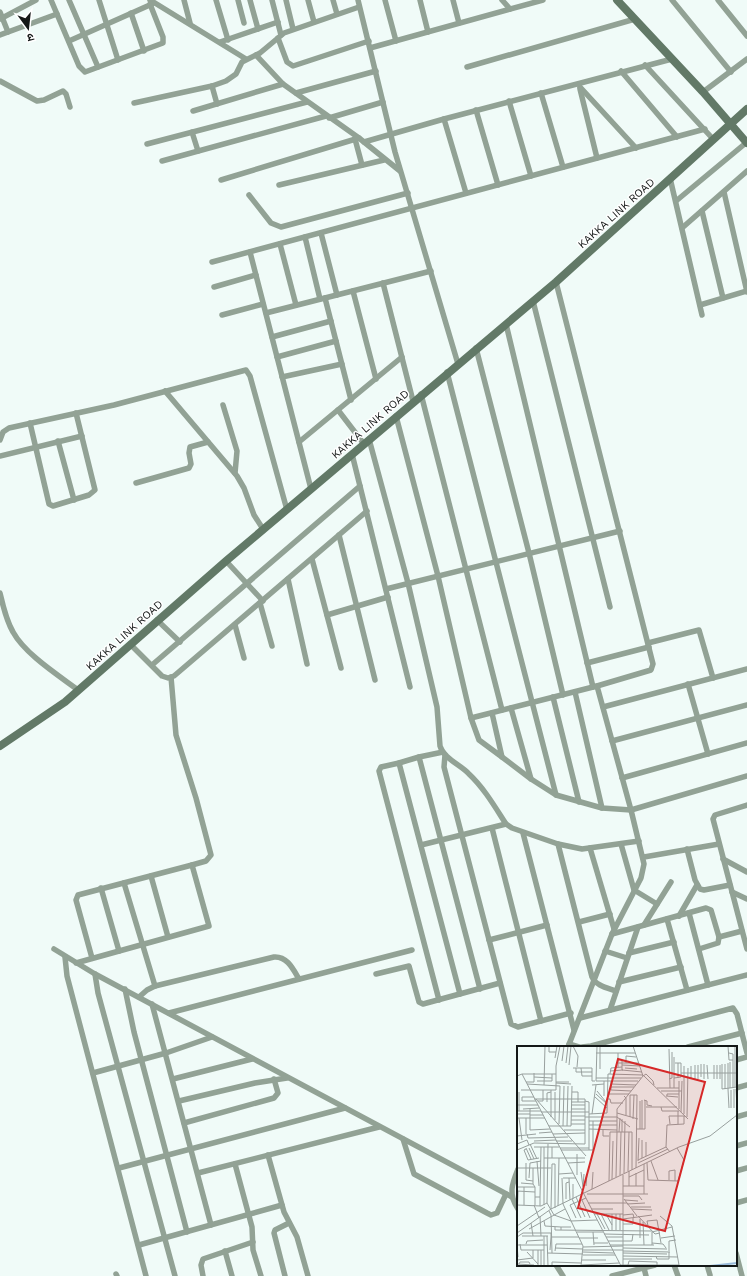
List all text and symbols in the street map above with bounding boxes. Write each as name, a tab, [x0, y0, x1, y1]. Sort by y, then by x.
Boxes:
north arrow	[8, 8, 48, 48]
text: उ	[25, 30, 35, 44]
street label: KAKKA LINK ROAD	[575, 175, 657, 251]
street label: KAKKA LINK ROAD	[329, 387, 412, 462]
street label: KAKKA LINK ROAD	[83, 597, 165, 673]
inset map	[517, 1046, 737, 1266]

